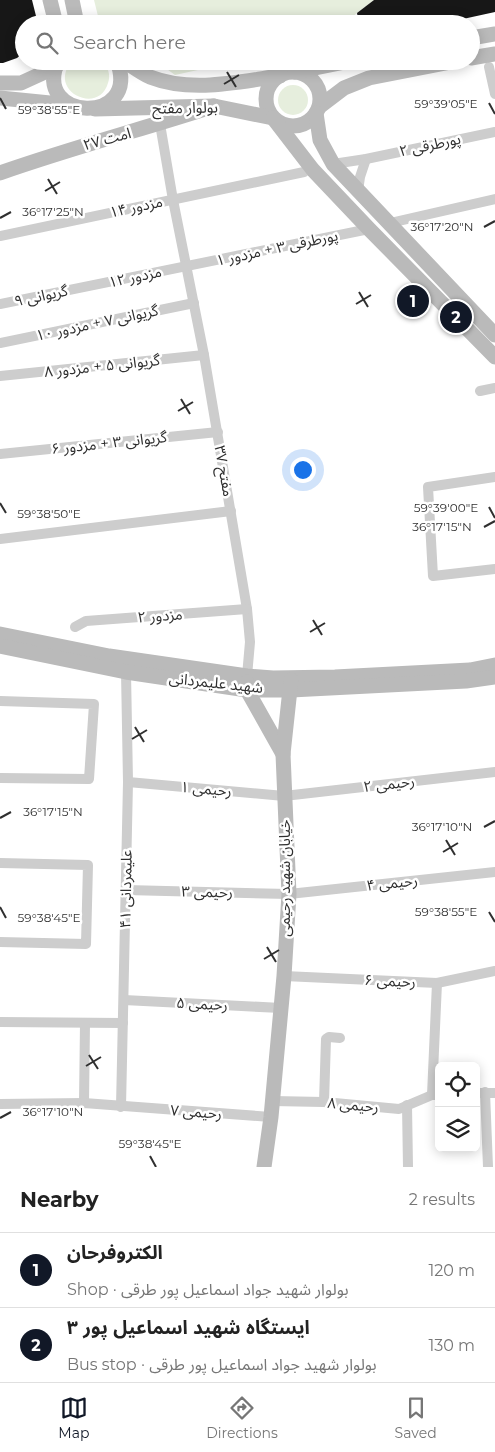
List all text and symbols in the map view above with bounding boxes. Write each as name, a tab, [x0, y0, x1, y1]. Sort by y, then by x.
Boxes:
search box	[15, 15, 480, 70]
icon: search	[33, 29, 61, 57]
text: Search here	[73, 31, 186, 54]
text: 59°39'05"E	[414, 96, 478, 111]
street label: بولوار مفتح	[152, 97, 218, 121]
text: 59°38'55"E	[18, 102, 80, 117]
street label: امت ۲۷	[81, 123, 133, 154]
street label: پورطرقی ۲	[397, 129, 463, 161]
street label: مزدور ۱۴	[108, 192, 164, 221]
text: 36°17'25"N	[22, 204, 84, 219]
text: 36°17'20"N	[411, 219, 473, 234]
street label: پورطرقی ۳ + مزدور ۱	[214, 225, 340, 271]
street label: مزدور ۱۲	[107, 262, 163, 291]
street label: گریوانی ۹	[12, 280, 70, 310]
pin: 1	[397, 282, 429, 320]
pin: 2	[440, 298, 472, 336]
street label: گریوانی ۷ + مزدور ۱۰	[34, 300, 161, 345]
street label: گریوانی ۵ + مزدور ۸	[43, 350, 162, 381]
street label: گریوانی ۳ + مزدور ۶	[50, 427, 169, 458]
street label: مفتح ۳۷	[208, 444, 238, 499]
your location	[290, 457, 316, 483]
text: 59°39'00"E	[414, 500, 478, 515]
text: 59°38'50"E	[17, 506, 81, 521]
text: 36°17'15"N	[412, 519, 472, 534]
street label: مزدور ۲	[137, 604, 183, 627]
street label: شهید علیمردانی	[168, 668, 264, 697]
street label: رحیمی ۲	[362, 771, 416, 796]
street label: رحیمی ۱	[180, 777, 233, 800]
text: 36°17'15"N	[23, 804, 83, 819]
street label: خیابان شهید رحیمی	[275, 819, 294, 937]
text: 36°17'10"N	[412, 819, 472, 834]
street label: علیمردانی ۴۱	[115, 849, 136, 929]
street label: رحیمی ۴	[365, 870, 419, 895]
street label: رحیمی ۳	[181, 882, 233, 901]
text: 59°38'55"E	[415, 904, 477, 919]
text: 59°38'45"E	[18, 910, 80, 925]
street label: رحیمی ۶	[364, 970, 416, 991]
street label: رحیمی ۵	[176, 993, 228, 1014]
map controls	[435, 1062, 480, 1152]
button: locate	[435, 1062, 480, 1107]
street label: رحیمی ۸	[327, 1093, 380, 1116]
street label: رحیمی ۷	[170, 1100, 222, 1123]
text: 36°17'10"N	[23, 1104, 83, 1119]
button: layers	[435, 1107, 480, 1152]
text: 59°38'45"E	[119, 1136, 181, 1151]
text: Nearby	[20, 1187, 99, 1212]
text: 2 results	[409, 1190, 475, 1209]
text: الکتروفرحان	[67, 1241, 163, 1264]
text: 1	[33, 1261, 39, 1280]
text: 120 m	[428, 1261, 475, 1280]
text: Shop · بولوار شهید جواد اسماعیل پور طرقی	[67, 1280, 349, 1299]
text: ایستگاه شهید اسماعیل پور ۳	[67, 1316, 310, 1339]
text: 2	[31, 1336, 41, 1355]
text: 130 m	[428, 1336, 475, 1355]
text: Bus stop · بولوار شهید جواد اسماعیل پور طرقی	[67, 1355, 377, 1374]
tab: Map	[58, 1394, 89, 1442]
tab: Directions	[206, 1394, 278, 1442]
tab: Saved	[395, 1394, 437, 1442]

